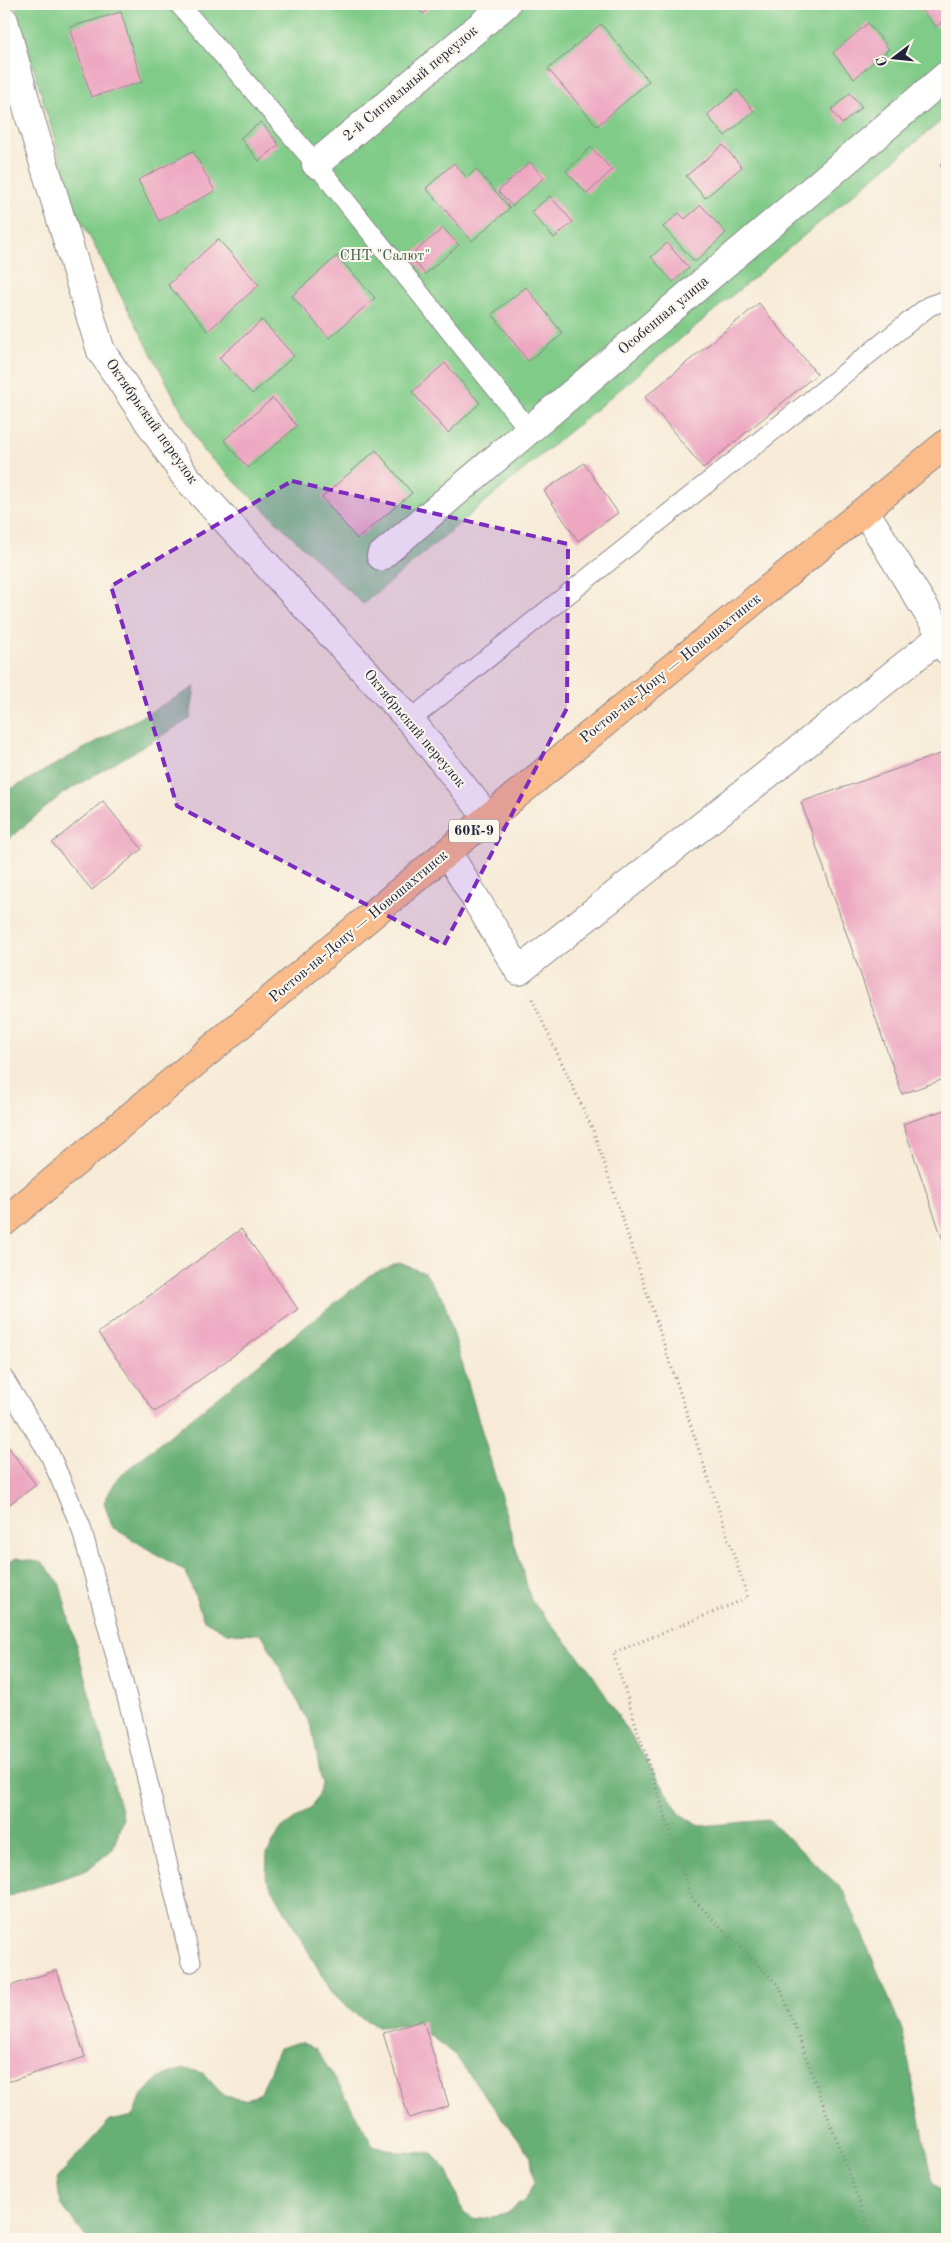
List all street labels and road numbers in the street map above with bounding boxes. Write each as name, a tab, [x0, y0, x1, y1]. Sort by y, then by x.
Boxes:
street label: 2-й Сигнальный переулок	[341, 23, 481, 145]
street label: Особенная улица	[616, 274, 713, 358]
street label: Октябрьский переулок	[102, 357, 200, 488]
street label: Ростов-на-Дону — Новошахтинск	[578, 591, 765, 747]
street label: Октябрьский переулок	[360, 667, 468, 791]
road number: 60К-9	[449, 819, 499, 842]
street label: Ростов-на-Дону — Новошахтинск	[267, 848, 451, 1006]

